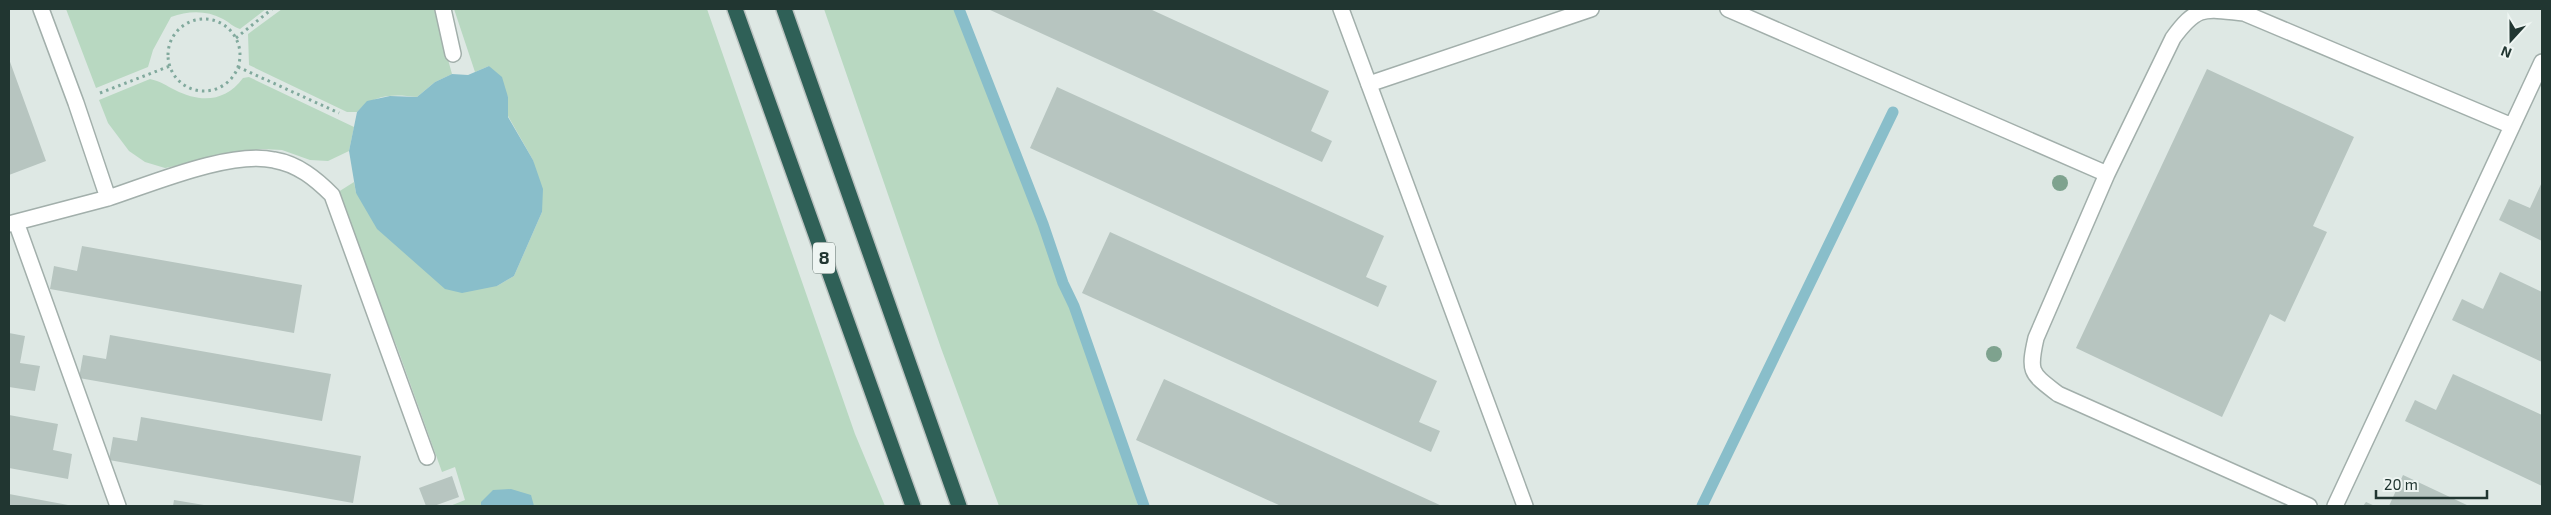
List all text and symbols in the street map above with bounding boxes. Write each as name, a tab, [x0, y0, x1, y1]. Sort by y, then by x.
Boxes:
north arrow	[2486, 15, 2536, 65]
text: N	[2498, 43, 2514, 62]
road number: 8	[813, 242, 835, 274]
scale bar	[2376, 468, 2487, 500]
text: 20 m	[2384, 475, 2418, 493]

